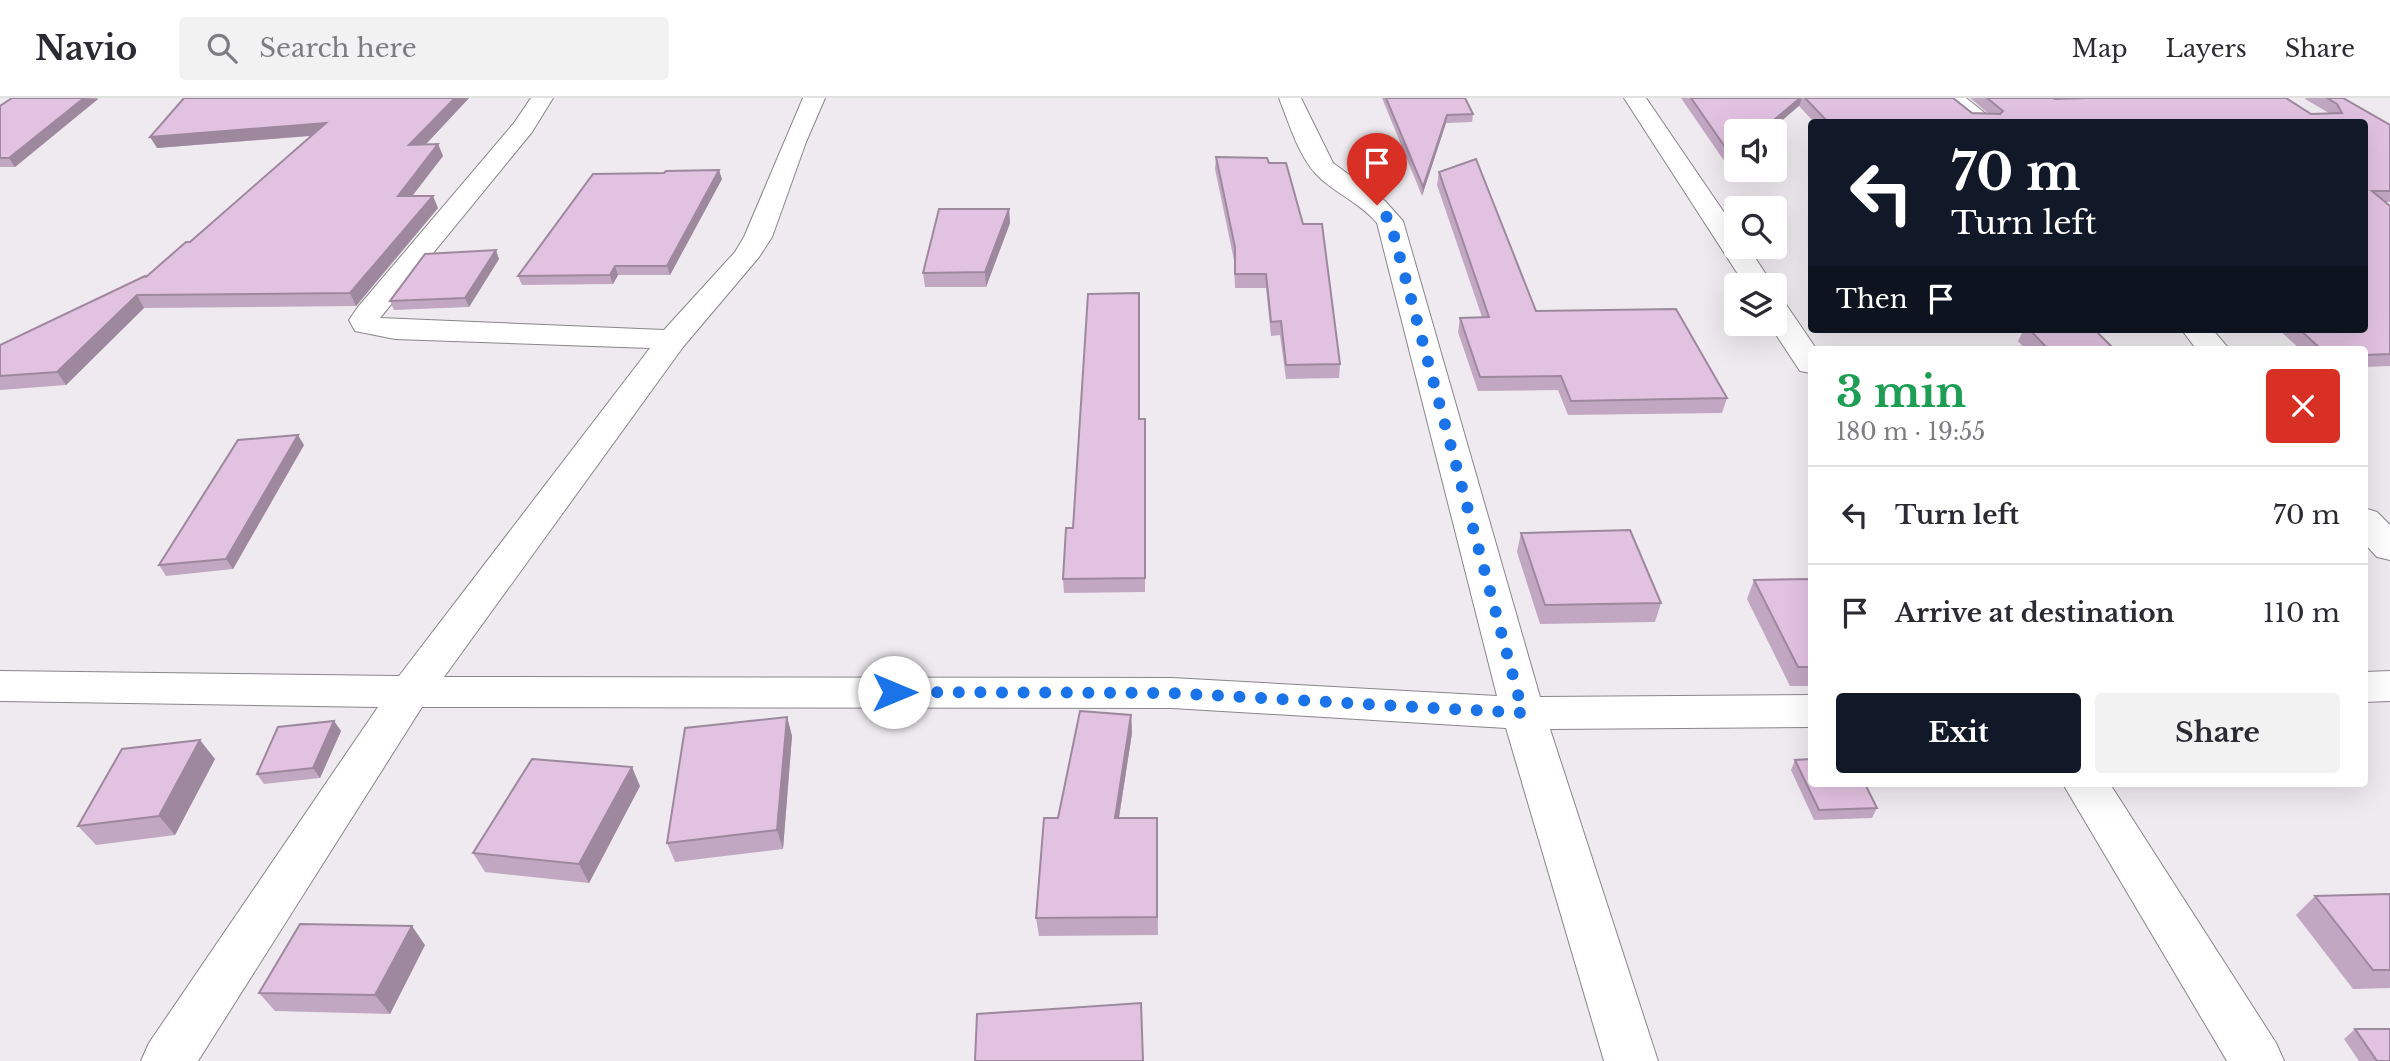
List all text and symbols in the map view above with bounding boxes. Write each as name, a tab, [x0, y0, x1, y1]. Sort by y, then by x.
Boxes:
search box	[179, 17, 669, 80]
text: Navio	[35, 28, 137, 69]
icon: search	[203, 29, 241, 67]
text: Search here	[259, 32, 417, 64]
text: Map	[2072, 34, 2128, 63]
text: Layers	[2166, 34, 2247, 63]
text: Share	[2285, 34, 2355, 63]
map controls	[1724, 119, 1787, 336]
button: sound	[1724, 119, 1787, 182]
pin	[1347, 133, 1407, 205]
text: 70 m	[1951, 142, 2081, 203]
icon: arrive	[1358, 144, 1396, 182]
icon: left	[1836, 147, 1927, 238]
button: search	[1724, 196, 1787, 259]
text: Turn left	[1951, 203, 2097, 243]
button: layers	[1724, 273, 1787, 336]
icon: arrive	[1922, 280, 1960, 318]
text: Then	[1836, 283, 1908, 315]
text: 3 min	[1836, 366, 1966, 418]
button: close	[2266, 369, 2340, 443]
text: 180 m · 19:55	[1836, 418, 1985, 446]
icon: left	[1836, 496, 1874, 534]
text: Turn left	[1895, 499, 2019, 531]
text: 70 m	[2273, 499, 2340, 531]
icon: arrive	[1836, 594, 1874, 632]
text: Arrive at destination	[1895, 597, 2175, 629]
text: 110 m	[2263, 597, 2340, 629]
position arrow	[857, 655, 931, 729]
button: Exit	[1836, 693, 2081, 773]
button: Share	[2095, 693, 2340, 773]

